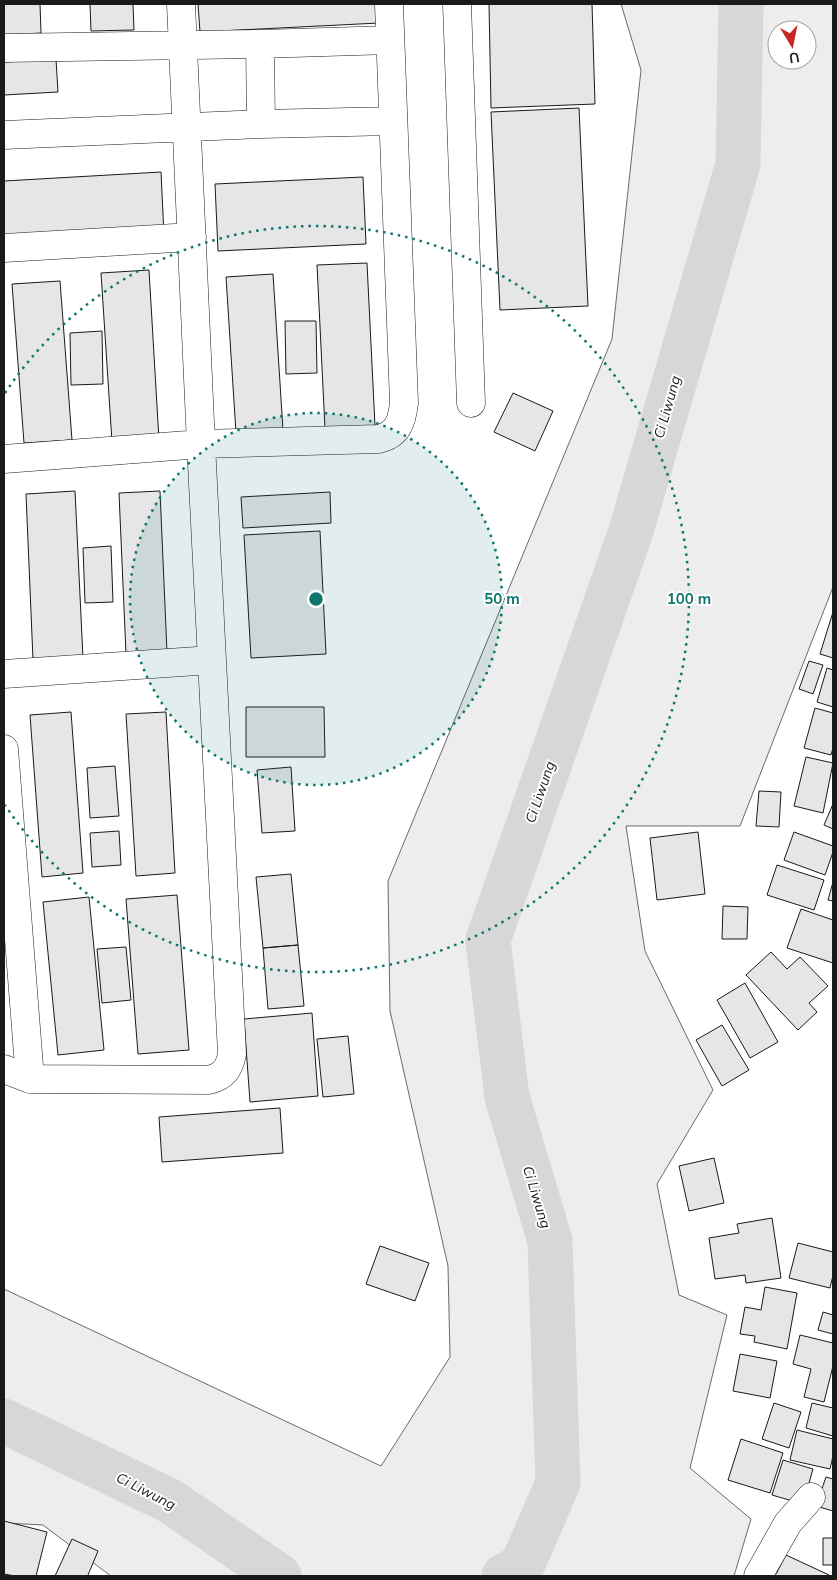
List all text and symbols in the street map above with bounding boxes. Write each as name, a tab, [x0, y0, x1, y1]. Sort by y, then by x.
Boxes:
north arrow	[767, 20, 817, 70]
text: U	[788, 48, 801, 68]
water label: Ci Liwung	[649, 373, 685, 440]
text: 50 m	[484, 589, 520, 608]
text: 100 m	[667, 589, 711, 608]
centre of rings	[307, 590, 325, 608]
water label: Ci Liwung	[521, 758, 559, 825]
water label: Ci Liwung	[519, 1164, 555, 1231]
water label: Ci Liwung	[113, 1468, 179, 1514]

